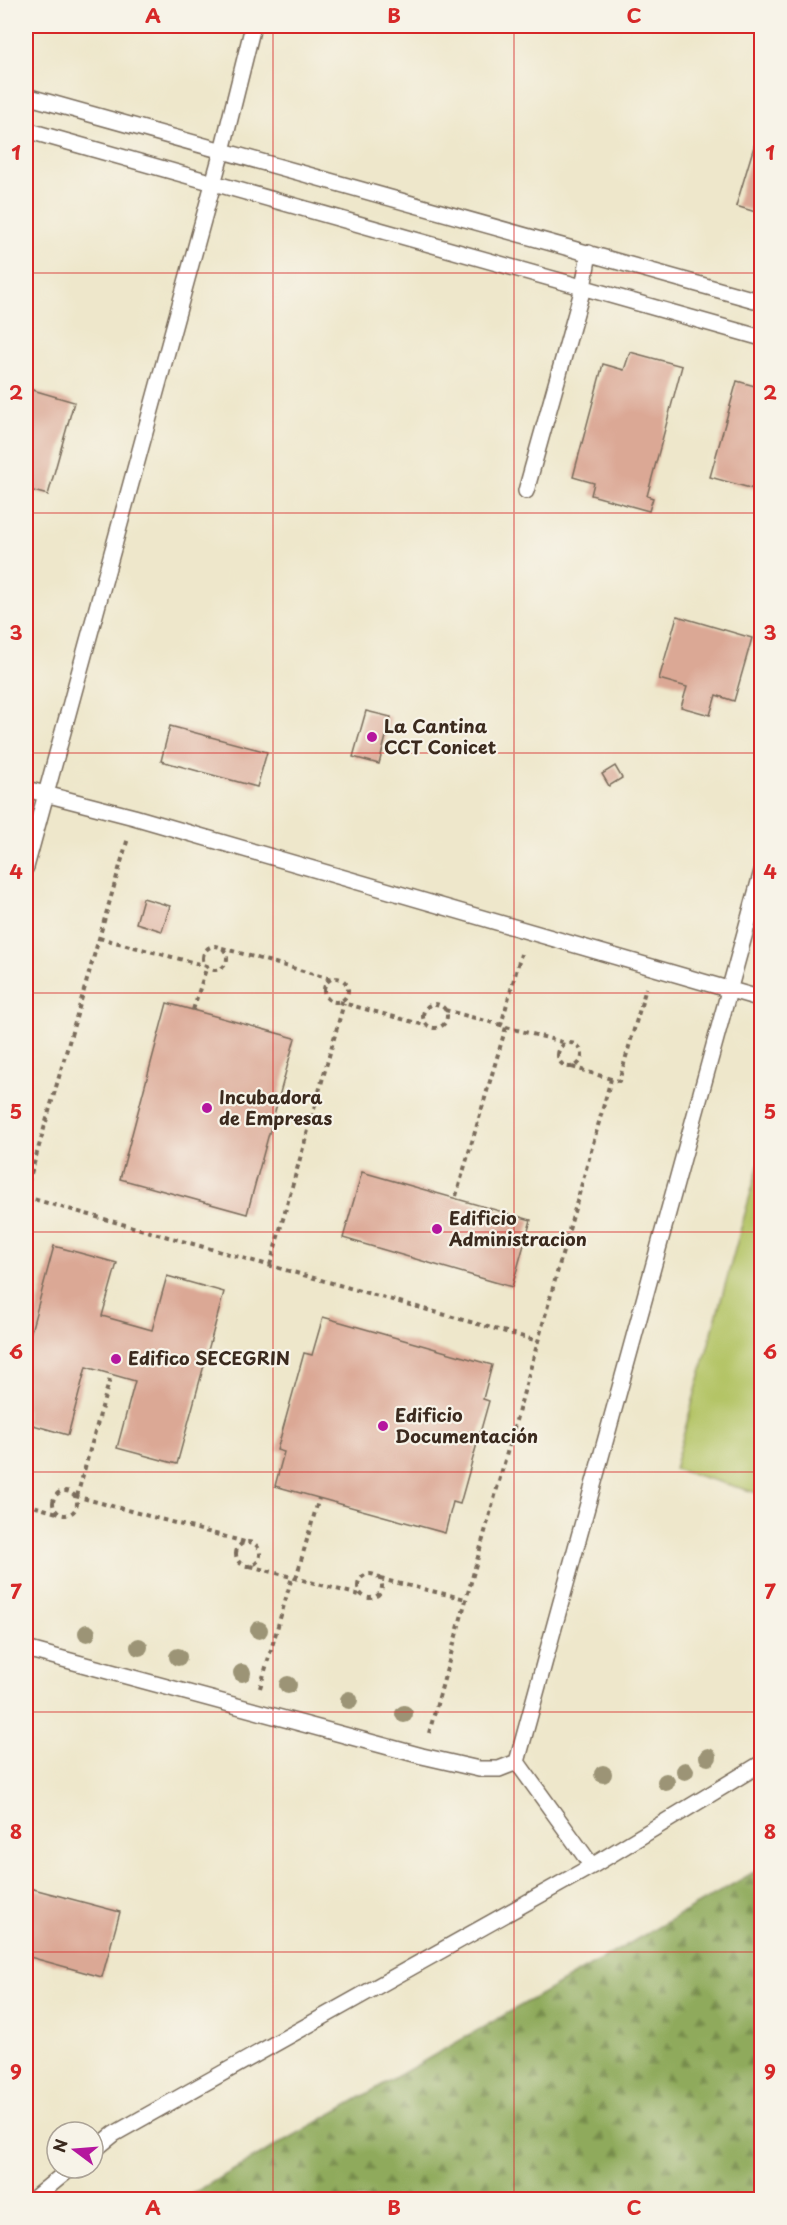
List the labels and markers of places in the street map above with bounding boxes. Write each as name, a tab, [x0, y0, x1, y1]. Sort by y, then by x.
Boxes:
place label: La Cantina CCT Conicet	[384, 712, 497, 760]
marker: La Cantina CCT Conicet	[365, 730, 379, 744]
place label: Incubadora de Empresas	[219, 1083, 332, 1131]
marker: Incubadora de Empresas	[200, 1101, 214, 1115]
place label: Edificio Administracion	[448, 1204, 587, 1252]
marker: Edificio Administracion	[430, 1222, 444, 1236]
place label: Edifico SECEGRIN	[128, 1344, 290, 1371]
marker: Edifico SECEGRIN	[109, 1352, 123, 1366]
place label: Edificio Documentación	[395, 1401, 538, 1449]
marker: Edificio Documentación	[376, 1419, 390, 1433]

